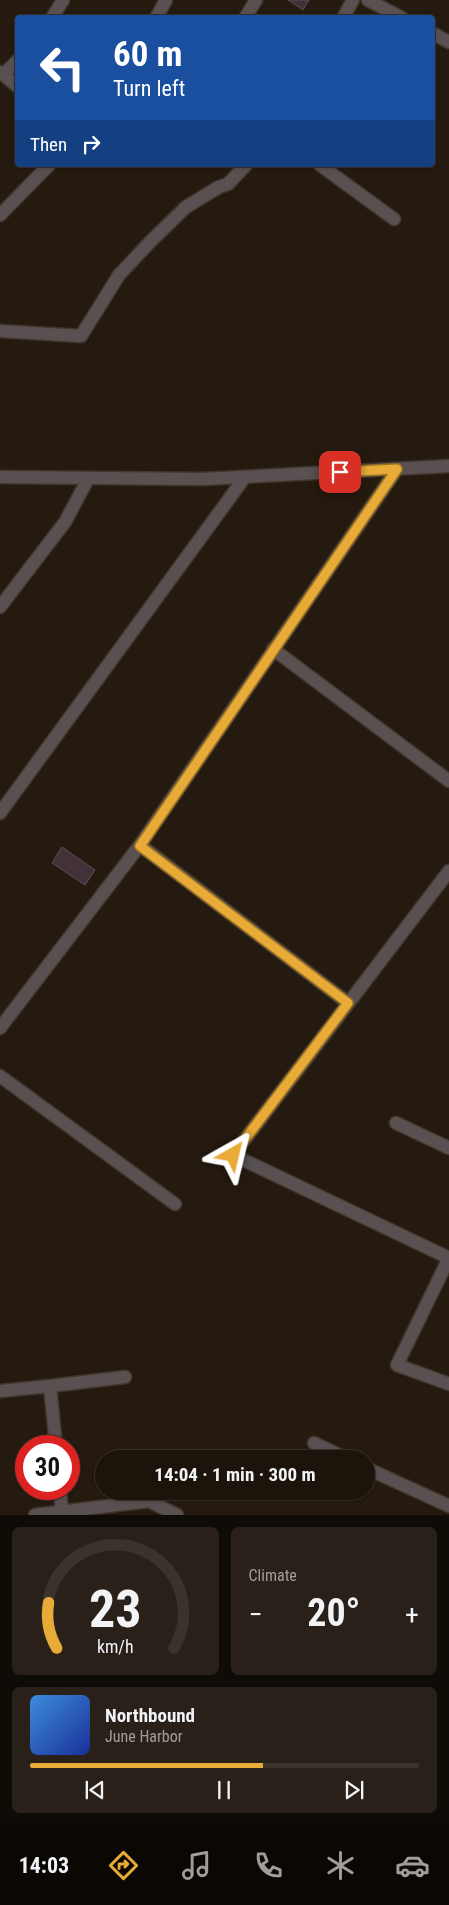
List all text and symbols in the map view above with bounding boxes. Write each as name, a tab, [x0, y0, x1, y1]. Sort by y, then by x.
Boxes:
text: 60 m	[113, 34, 182, 75]
icon: left	[30, 35, 95, 100]
text: Turn left	[113, 76, 185, 101]
icon: right	[77, 130, 105, 158]
text: Then	[30, 133, 67, 156]
pin	[319, 451, 361, 493]
icon: arrive	[326, 458, 354, 486]
position arrow	[206, 1128, 258, 1180]
speed limit sign: 30	[15, 1435, 80, 1500]
text: 14:04 · 1 min · 300 m	[154, 1463, 316, 1486]
text: Climate	[249, 1566, 297, 1585]
text: 23	[89, 1579, 142, 1640]
text: 20°	[307, 1591, 360, 1635]
text: −	[249, 1598, 263, 1631]
text: +	[405, 1598, 419, 1631]
text: km/h	[97, 1636, 134, 1657]
text: Northbound	[105, 1704, 195, 1727]
text: June Harbor	[105, 1727, 183, 1746]
icon: previous	[81, 1776, 109, 1804]
icon: pause	[210, 1776, 238, 1804]
icon: next	[340, 1776, 368, 1804]
icon: directions	[106, 1848, 141, 1883]
icon: music	[179, 1848, 214, 1883]
icon: phone	[251, 1848, 286, 1883]
icon: climate	[323, 1848, 358, 1883]
icon: car	[395, 1848, 430, 1883]
text: 14:03	[19, 1853, 69, 1878]

